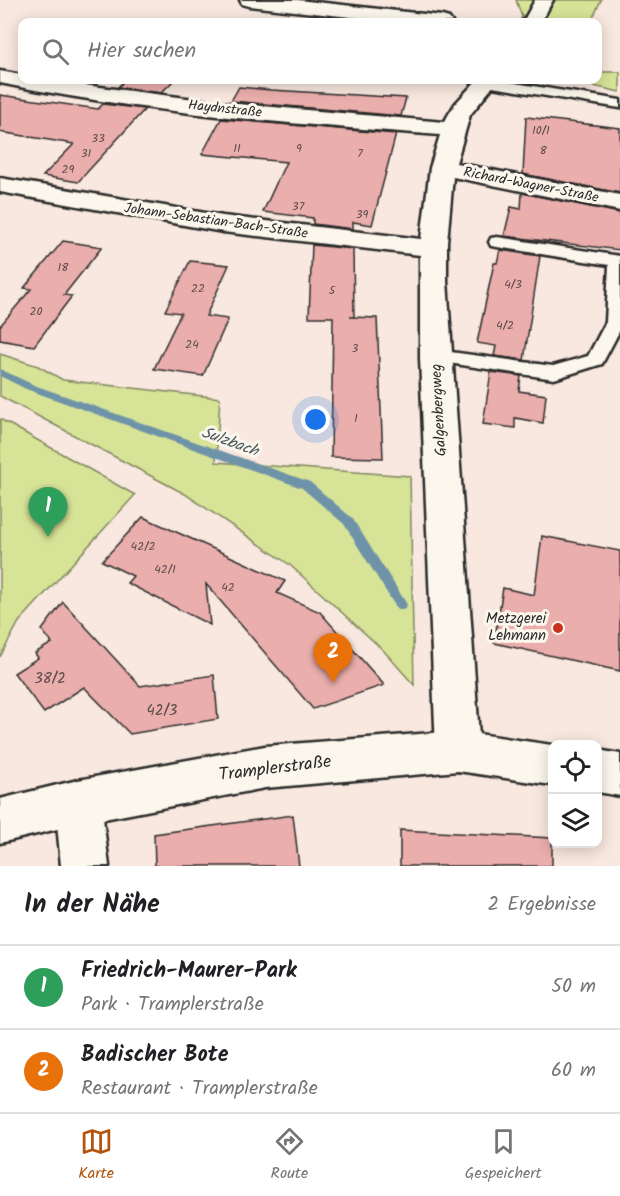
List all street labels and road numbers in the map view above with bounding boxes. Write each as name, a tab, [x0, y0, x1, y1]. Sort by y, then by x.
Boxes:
street label: Haydnstraße	[187, 94, 264, 124]
street label: Richard-Wagner-Straße	[461, 161, 601, 209]
street label: Johann-Sebastian-Bach-Straße	[123, 197, 310, 245]
street label: Galgenbergweg	[425, 363, 453, 457]
street label: Tramplerstraße	[217, 748, 333, 790]

